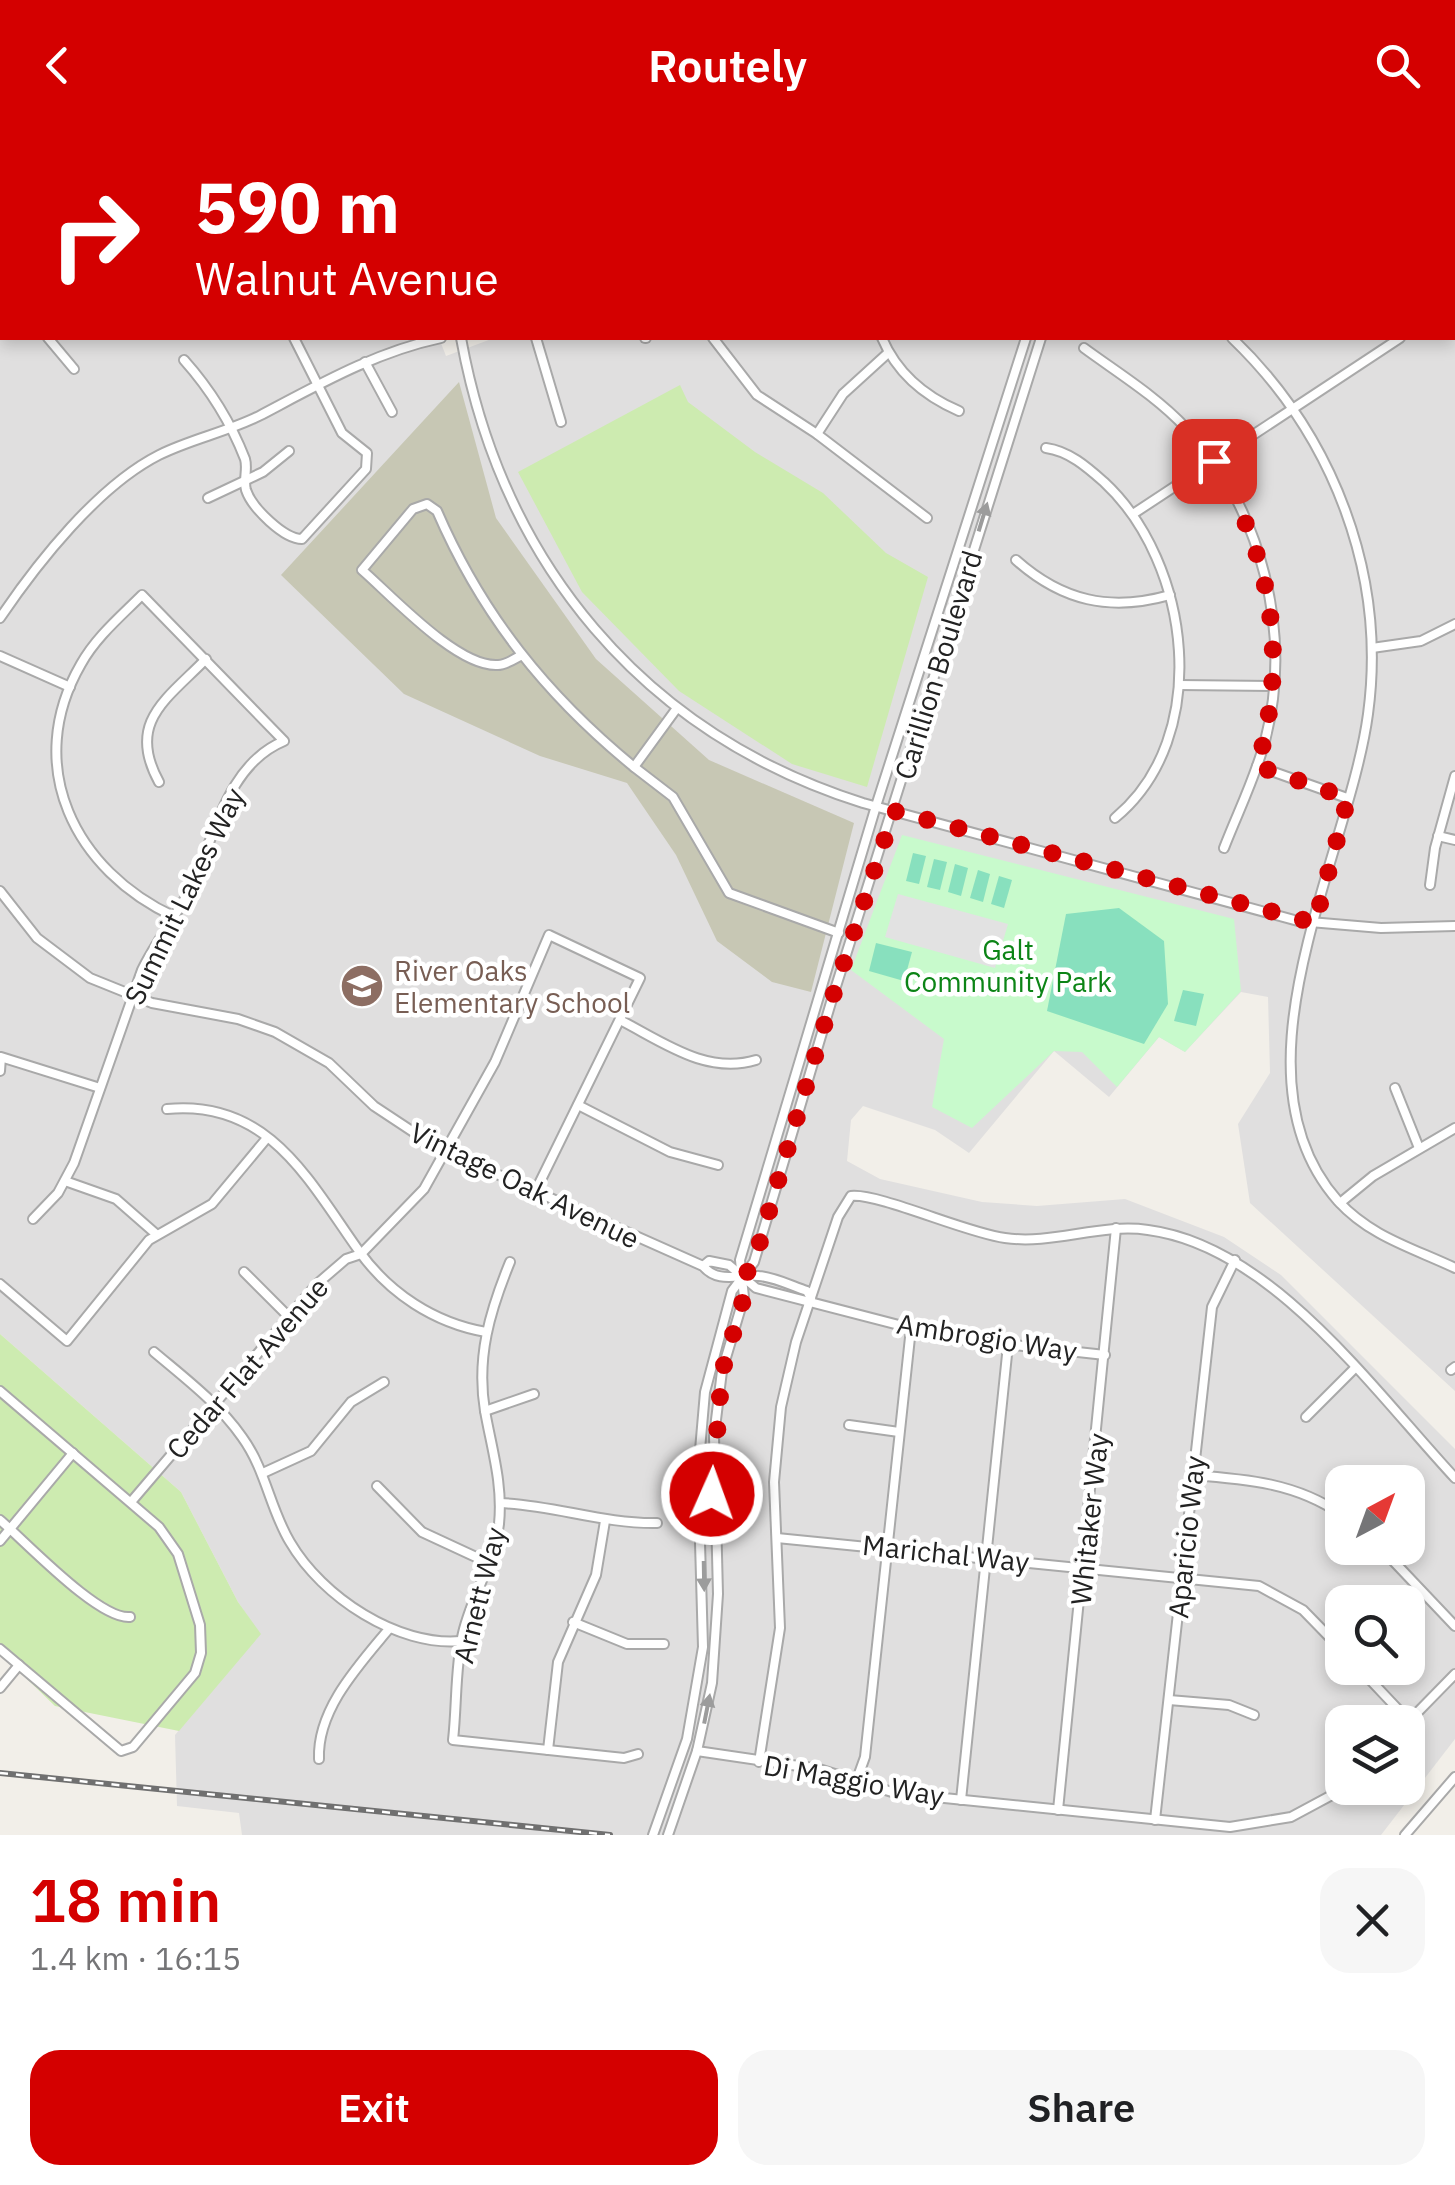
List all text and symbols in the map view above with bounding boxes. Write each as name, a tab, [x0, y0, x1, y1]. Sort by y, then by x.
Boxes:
text: Routely	[648, 36, 807, 94]
icon: back	[30, 38, 85, 93]
icon: search	[1370, 38, 1425, 93]
text: 590 m	[195, 161, 400, 252]
icon: right	[30, 170, 160, 300]
text: Walnut Avenue	[195, 249, 499, 307]
pin	[1172, 419, 1257, 504]
icon: arrive	[1187, 434, 1242, 489]
one-way arrow	[976, 502, 991, 532]
street label: Carillion Boulevard	[886, 546, 990, 784]
street label: Summit Lakes Way	[115, 781, 253, 1011]
park label: Galt Community Park	[904, 931, 1112, 1000]
place label: River Oaks Elementary School	[394, 952, 630, 1021]
school or university icon: River Oaks Elementary School	[339, 963, 385, 1009]
street label: Vintage Oak Avenue	[404, 1113, 646, 1257]
street label: Cedar Flat Avenue	[158, 1269, 336, 1467]
street label: Ambrogio Way	[894, 1304, 1080, 1370]
street label: Whitaker Way	[1062, 1431, 1116, 1607]
position arrow	[660, 1442, 764, 1546]
street label: Aparicio Way	[1159, 1454, 1213, 1620]
north arrow	[1325, 1465, 1425, 1565]
map controls	[1325, 1465, 1425, 1805]
street label: Arnett Way	[444, 1523, 514, 1667]
street label: Marichal Way	[861, 1526, 1031, 1580]
one-way arrow	[696, 1561, 712, 1593]
button: search	[1325, 1585, 1425, 1685]
one-way arrow	[700, 1693, 716, 1724]
button: layers	[1325, 1705, 1425, 1805]
street label: Di Maggio Way	[761, 1746, 947, 1814]
text: 18 min	[30, 1860, 221, 1939]
button: close	[1320, 1868, 1425, 1973]
text: 1.4 km · 16:15	[30, 1937, 241, 1979]
button: Exit	[30, 2050, 718, 2165]
button: Share	[738, 2050, 1425, 2165]

